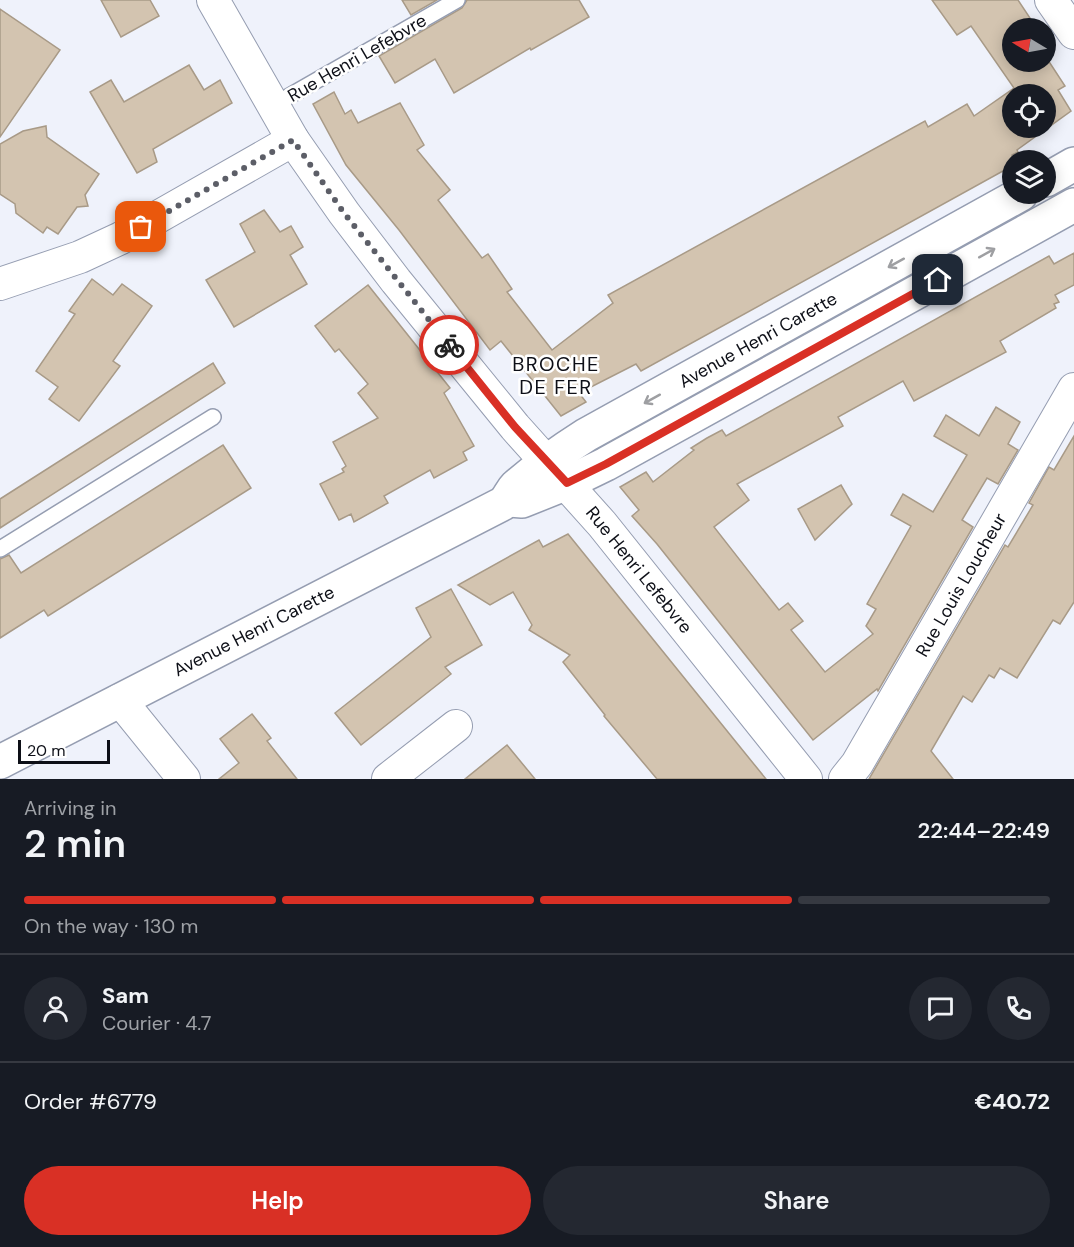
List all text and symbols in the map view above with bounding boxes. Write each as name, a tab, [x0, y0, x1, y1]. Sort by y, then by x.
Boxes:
street label: Rue Henri Lefebvre	[283, 8, 431, 108]
north arrow	[1002, 18, 1056, 72]
map controls	[1002, 18, 1056, 204]
button: locate	[1002, 84, 1056, 138]
button: layers	[1002, 150, 1056, 204]
pin	[115, 201, 166, 252]
icon: bag	[124, 210, 157, 243]
one-way arrow	[978, 247, 995, 259]
pin	[912, 254, 963, 305]
one-way arrow	[888, 257, 905, 269]
icon: home	[921, 263, 954, 296]
street label: Avenue Henri Carette	[675, 286, 841, 394]
courier	[419, 315, 479, 375]
icon: bike	[433, 329, 466, 362]
district label: BROCHE DE FER	[512, 351, 600, 400]
one-way arrow	[644, 394, 662, 405]
street label: Rue Henri Lefebvre	[580, 502, 698, 638]
street label: Rue Louis Loucheur	[910, 508, 1012, 661]
street label: Avenue Henri Carette	[169, 580, 339, 682]
scale bar	[18, 737, 110, 764]
text: 20 m	[27, 740, 66, 761]
text: Arriving in	[24, 795, 116, 821]
text: 22:44–22:49	[918, 816, 1050, 845]
text: 2 min	[24, 818, 126, 869]
text: On the way · 130 m	[24, 913, 198, 939]
button: person	[24, 977, 87, 1040]
button: chat	[909, 977, 972, 1040]
button: phone	[987, 977, 1050, 1040]
text: Sam	[102, 981, 149, 1010]
text: Courier · 4.7	[102, 1010, 211, 1036]
text: Order #6779	[24, 1087, 157, 1116]
text: €40.72	[975, 1087, 1050, 1116]
button: Help	[24, 1166, 531, 1235]
button: Share	[543, 1166, 1050, 1235]

